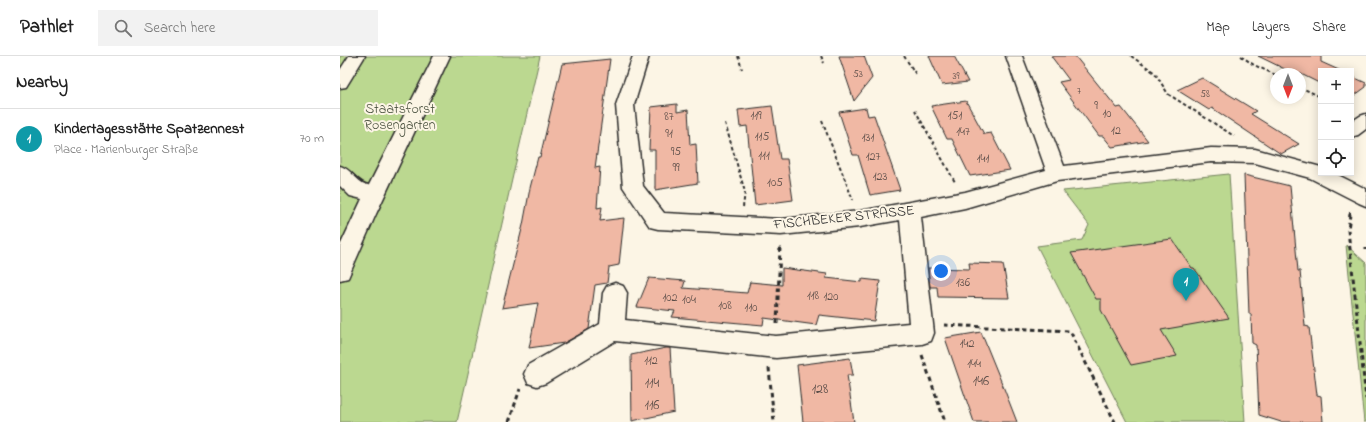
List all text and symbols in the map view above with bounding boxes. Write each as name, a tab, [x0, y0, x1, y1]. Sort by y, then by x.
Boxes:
search box	[98, 10, 378, 46]
text: Pathlet	[20, 14, 74, 41]
icon: search	[112, 17, 134, 39]
text: Search here	[144, 17, 215, 39]
text: Map	[1206, 17, 1230, 38]
text: Layers	[1252, 17, 1290, 38]
text: Share	[1312, 17, 1346, 38]
house number: 53	[853, 67, 863, 82]
north arrow	[1270, 68, 1306, 104]
map controls	[1318, 68, 1354, 176]
button: +	[1318, 68, 1354, 104]
house number: 39	[952, 69, 960, 84]
text: Nearby	[16, 70, 68, 95]
house number: 7	[1077, 84, 1081, 99]
house number: 58	[1200, 87, 1210, 102]
house number: 9	[1094, 97, 1098, 115]
park label: Staatsforst Rosengarten	[364, 99, 436, 137]
button: −	[1318, 104, 1354, 140]
house number: 10	[1102, 105, 1112, 123]
house number: 119	[750, 107, 762, 125]
house number: 151	[948, 107, 962, 125]
house number: 87	[664, 108, 674, 126]
text: Kindertagesstätte Spatzennest	[54, 118, 244, 140]
house number: 12	[1111, 122, 1121, 140]
house number: 147	[956, 123, 970, 141]
house number: 91	[665, 125, 673, 143]
house number: 115	[755, 128, 769, 146]
text: 1	[27, 129, 31, 148]
text: 70 m	[300, 129, 324, 148]
house number: 131	[862, 129, 874, 147]
text: Place · Marienburger Straße	[54, 140, 198, 159]
button: locate	[1318, 140, 1354, 176]
house number: 95	[671, 143, 681, 161]
house number: 111	[758, 147, 770, 165]
house number: 127	[866, 148, 880, 166]
house number: 141	[977, 150, 989, 168]
house number: 99	[672, 159, 680, 177]
house number: 123	[873, 168, 887, 186]
house number: 105	[767, 174, 783, 192]
street label: FISCHBEKER STRASSE	[772, 200, 915, 236]
your location	[931, 261, 951, 281]
pin: 1	[1173, 268, 1199, 301]
house number: 136	[956, 274, 971, 292]
house number: 118	[807, 287, 820, 305]
house number: 120	[824, 288, 838, 306]
house number: 102	[663, 289, 678, 307]
house number: 104	[682, 291, 696, 309]
house number: 108	[718, 297, 732, 315]
house number: 110	[745, 299, 757, 317]
house number: 142	[960, 335, 974, 353]
house number: 112	[644, 352, 658, 370]
house number: 144	[967, 355, 981, 373]
house number: 146	[973, 371, 989, 392]
house number: 114	[645, 373, 660, 394]
house number: 128	[812, 379, 828, 400]
house number: 116	[644, 395, 660, 416]

